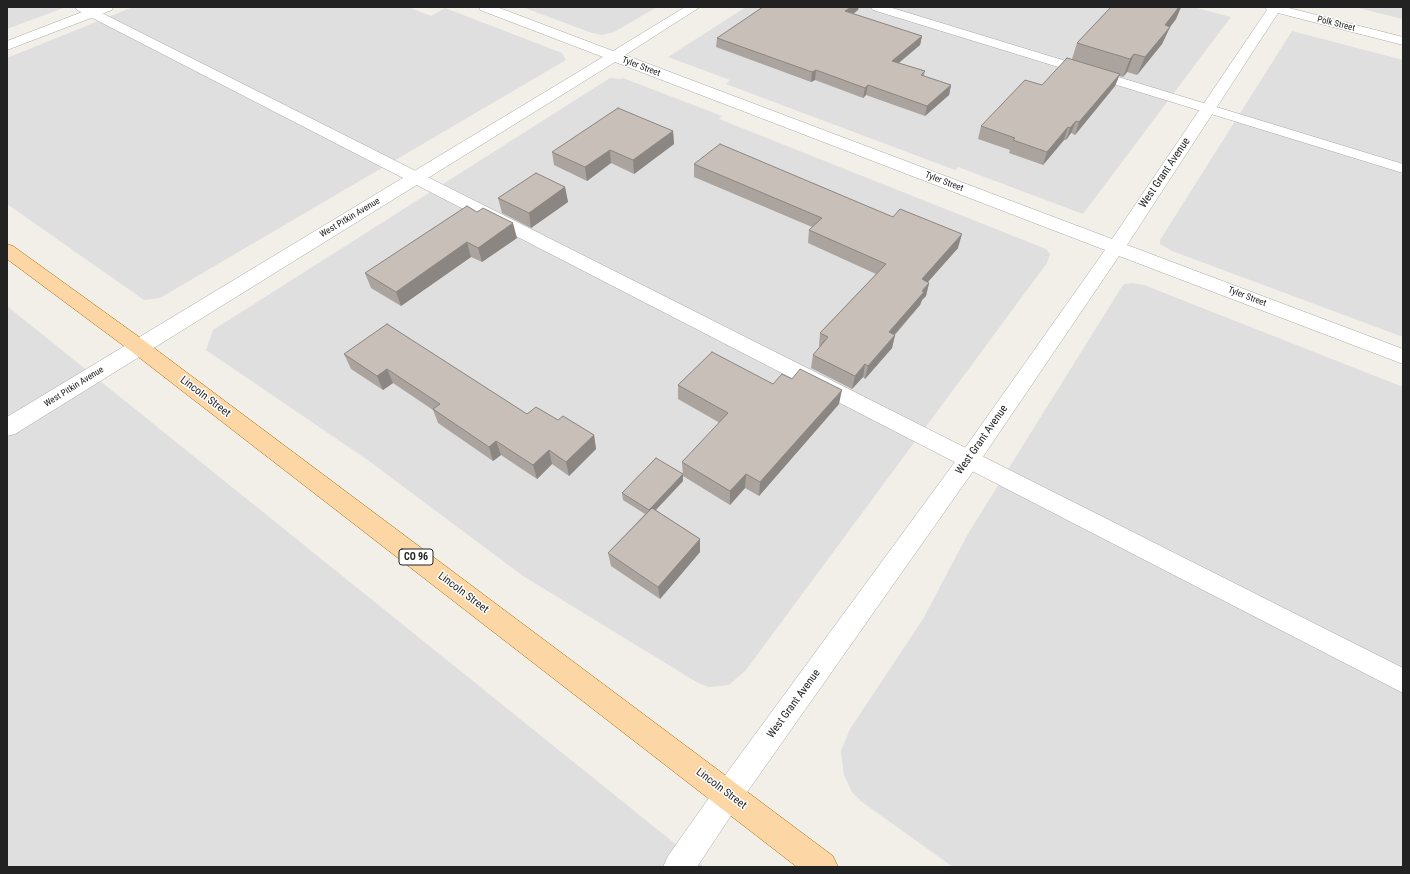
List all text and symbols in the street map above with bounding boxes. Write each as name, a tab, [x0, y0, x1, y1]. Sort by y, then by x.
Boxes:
street label: Polk Street	[1316, 14, 1356, 34]
street label: Tyler Street	[620, 55, 662, 79]
street label: West Grant Avenue	[1137, 135, 1193, 211]
street label: Tyler Street	[923, 170, 965, 194]
street label: West Pitkin Avenue	[318, 196, 382, 240]
street label: Tyler Street	[1226, 285, 1268, 309]
street label: West Pitkin Avenue	[42, 364, 106, 410]
street label: Lincoln Street	[177, 374, 233, 420]
street label: West Grant Avenue	[953, 403, 1011, 477]
road number: CO 96	[399, 549, 433, 565]
street label: Lincoln Street	[435, 570, 491, 616]
street label: West Grant Avenue	[765, 667, 823, 741]
street label: Lincoln Street	[693, 766, 749, 812]

